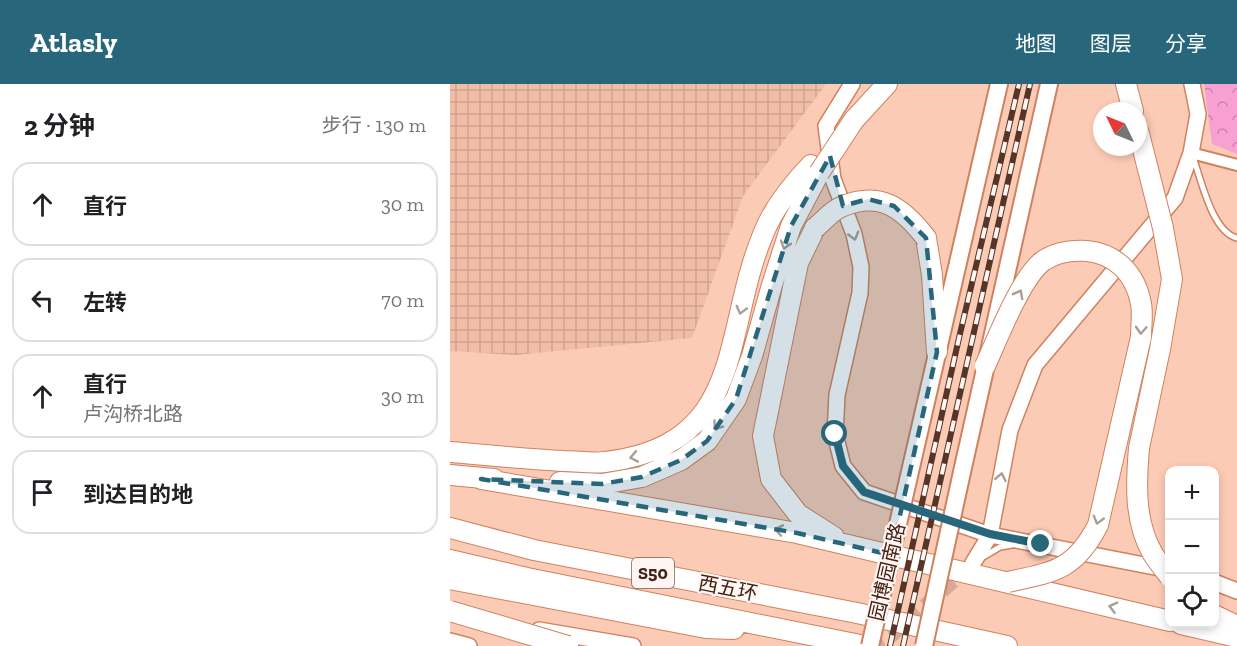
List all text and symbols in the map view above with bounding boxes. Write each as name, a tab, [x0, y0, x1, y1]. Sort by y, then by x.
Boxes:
text: Atlasly	[30, 26, 117, 59]
text: 地图	[1015, 31, 1057, 56]
text: 图层	[1090, 31, 1132, 56]
text: 分享	[1165, 31, 1207, 56]
north arrow	[1093, 102, 1147, 156]
text: 2 分钟	[24, 110, 95, 142]
text: 步行 · 130 m	[322, 113, 426, 137]
icon: ahead	[26, 188, 59, 221]
text: 30 m	[381, 192, 424, 216]
text: 直行	[83, 193, 127, 220]
one-way arrow	[847, 230, 859, 241]
one-way arrow	[780, 239, 792, 250]
icon: left	[26, 284, 59, 317]
text: 70 m	[381, 288, 424, 312]
text: 左转	[83, 289, 127, 316]
one-way arrow	[1012, 289, 1024, 300]
one-way arrow	[735, 305, 748, 315]
one-way arrow	[1134, 325, 1147, 334]
text: 直行	[83, 371, 127, 398]
icon: ahead	[26, 380, 59, 413]
text: 30 m	[381, 384, 424, 408]
text: 卢沟桥北路	[83, 402, 183, 426]
one-way arrow	[713, 419, 724, 430]
route start	[821, 420, 847, 446]
one-way arrow	[629, 450, 639, 463]
map controls	[1165, 466, 1219, 628]
button: +	[1165, 466, 1219, 520]
one-way arrow	[994, 472, 1007, 482]
icon: arrive	[26, 476, 59, 509]
text: 到达目的地	[83, 481, 193, 508]
one-way arrow	[1093, 514, 1105, 525]
button: −	[1165, 520, 1219, 574]
street label: 园博园南路	[864, 521, 910, 623]
one-way arrow	[775, 524, 785, 537]
route end	[1027, 530, 1053, 556]
road number: S50	[632, 558, 674, 588]
street label: 西五环	[696, 570, 760, 606]
button: locate	[1165, 574, 1219, 628]
one-way arrow	[1108, 601, 1118, 614]

